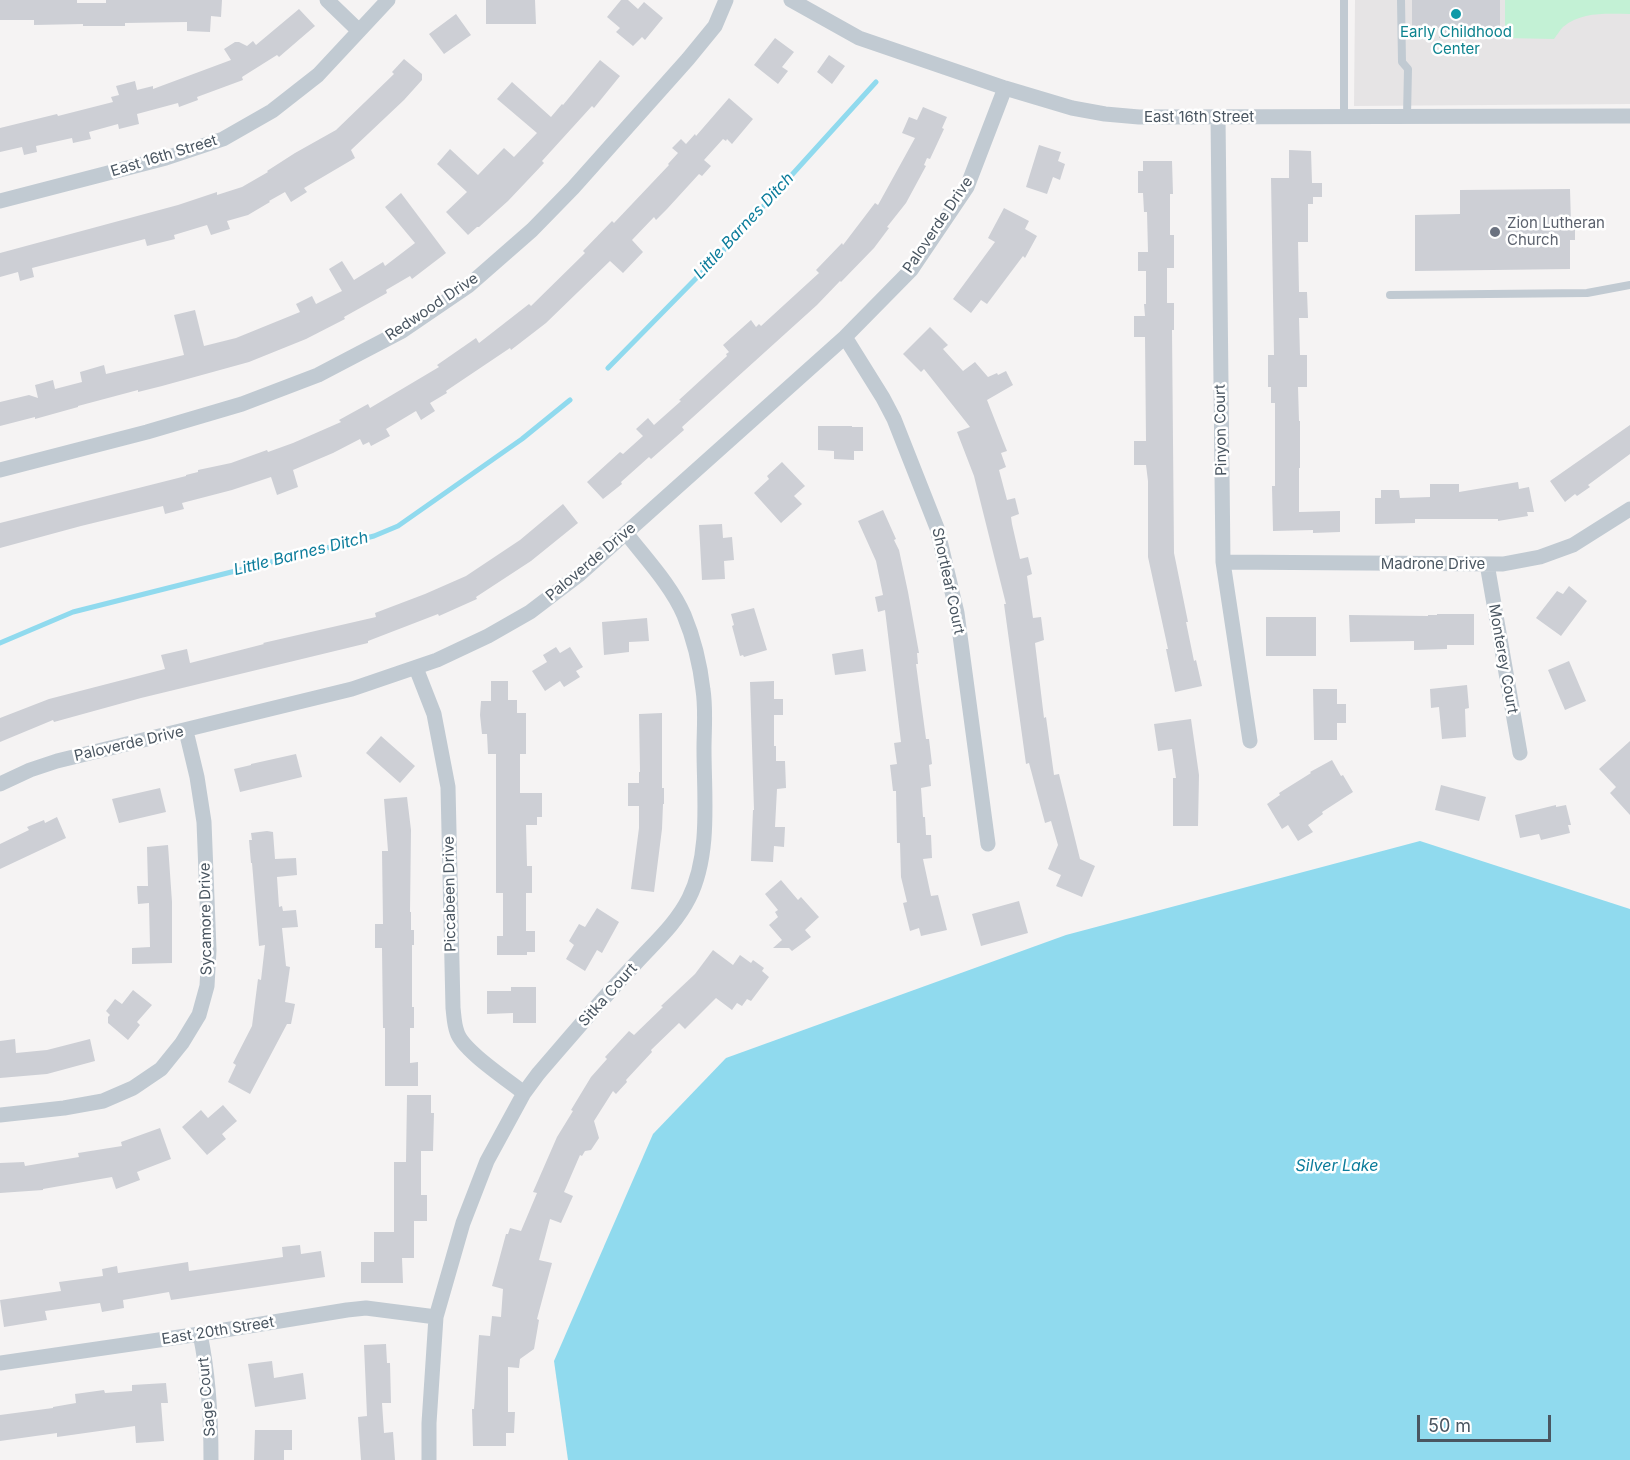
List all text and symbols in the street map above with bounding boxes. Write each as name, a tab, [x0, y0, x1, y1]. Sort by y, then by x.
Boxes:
marker: Early Childhood Center	[1449, 7, 1463, 21]
place label: Early Childhood Center	[1400, 23, 1512, 58]
street label: East 16th Street	[1144, 108, 1254, 126]
street label: East 16th Street	[109, 131, 219, 181]
water label: Little Barnes Ditch	[690, 169, 798, 283]
street label: Paloverde Drive	[899, 174, 977, 276]
place label: Zion Lutheran Church	[1507, 214, 1605, 249]
marker: Zion Lutheran Church	[1488, 225, 1502, 239]
street label: Redwood Drive	[382, 269, 482, 345]
street label: Pinyon Court	[1211, 384, 1231, 476]
street label: Paloverde Drive	[542, 519, 640, 605]
street label: Shortleaf Court	[928, 526, 968, 636]
water label: Little Barnes Ditch	[232, 528, 370, 580]
street label: Madrone Drive	[1381, 555, 1485, 573]
street label: Monterey Court	[1484, 603, 1522, 715]
street label: Paloverde Drive	[72, 723, 186, 765]
street label: Piccabeen Drive	[440, 836, 460, 952]
street label: Sycamore Drive	[196, 863, 216, 975]
street label: Sitka Court	[575, 960, 641, 1030]
water label: Silver Lake	[1295, 1156, 1379, 1176]
street label: East 20th Street	[160, 1313, 276, 1349]
street label: Sage Court	[195, 1356, 219, 1438]
scale bar	[1420, 1403, 1554, 1441]
text: 50 m	[1428, 1415, 1471, 1436]

